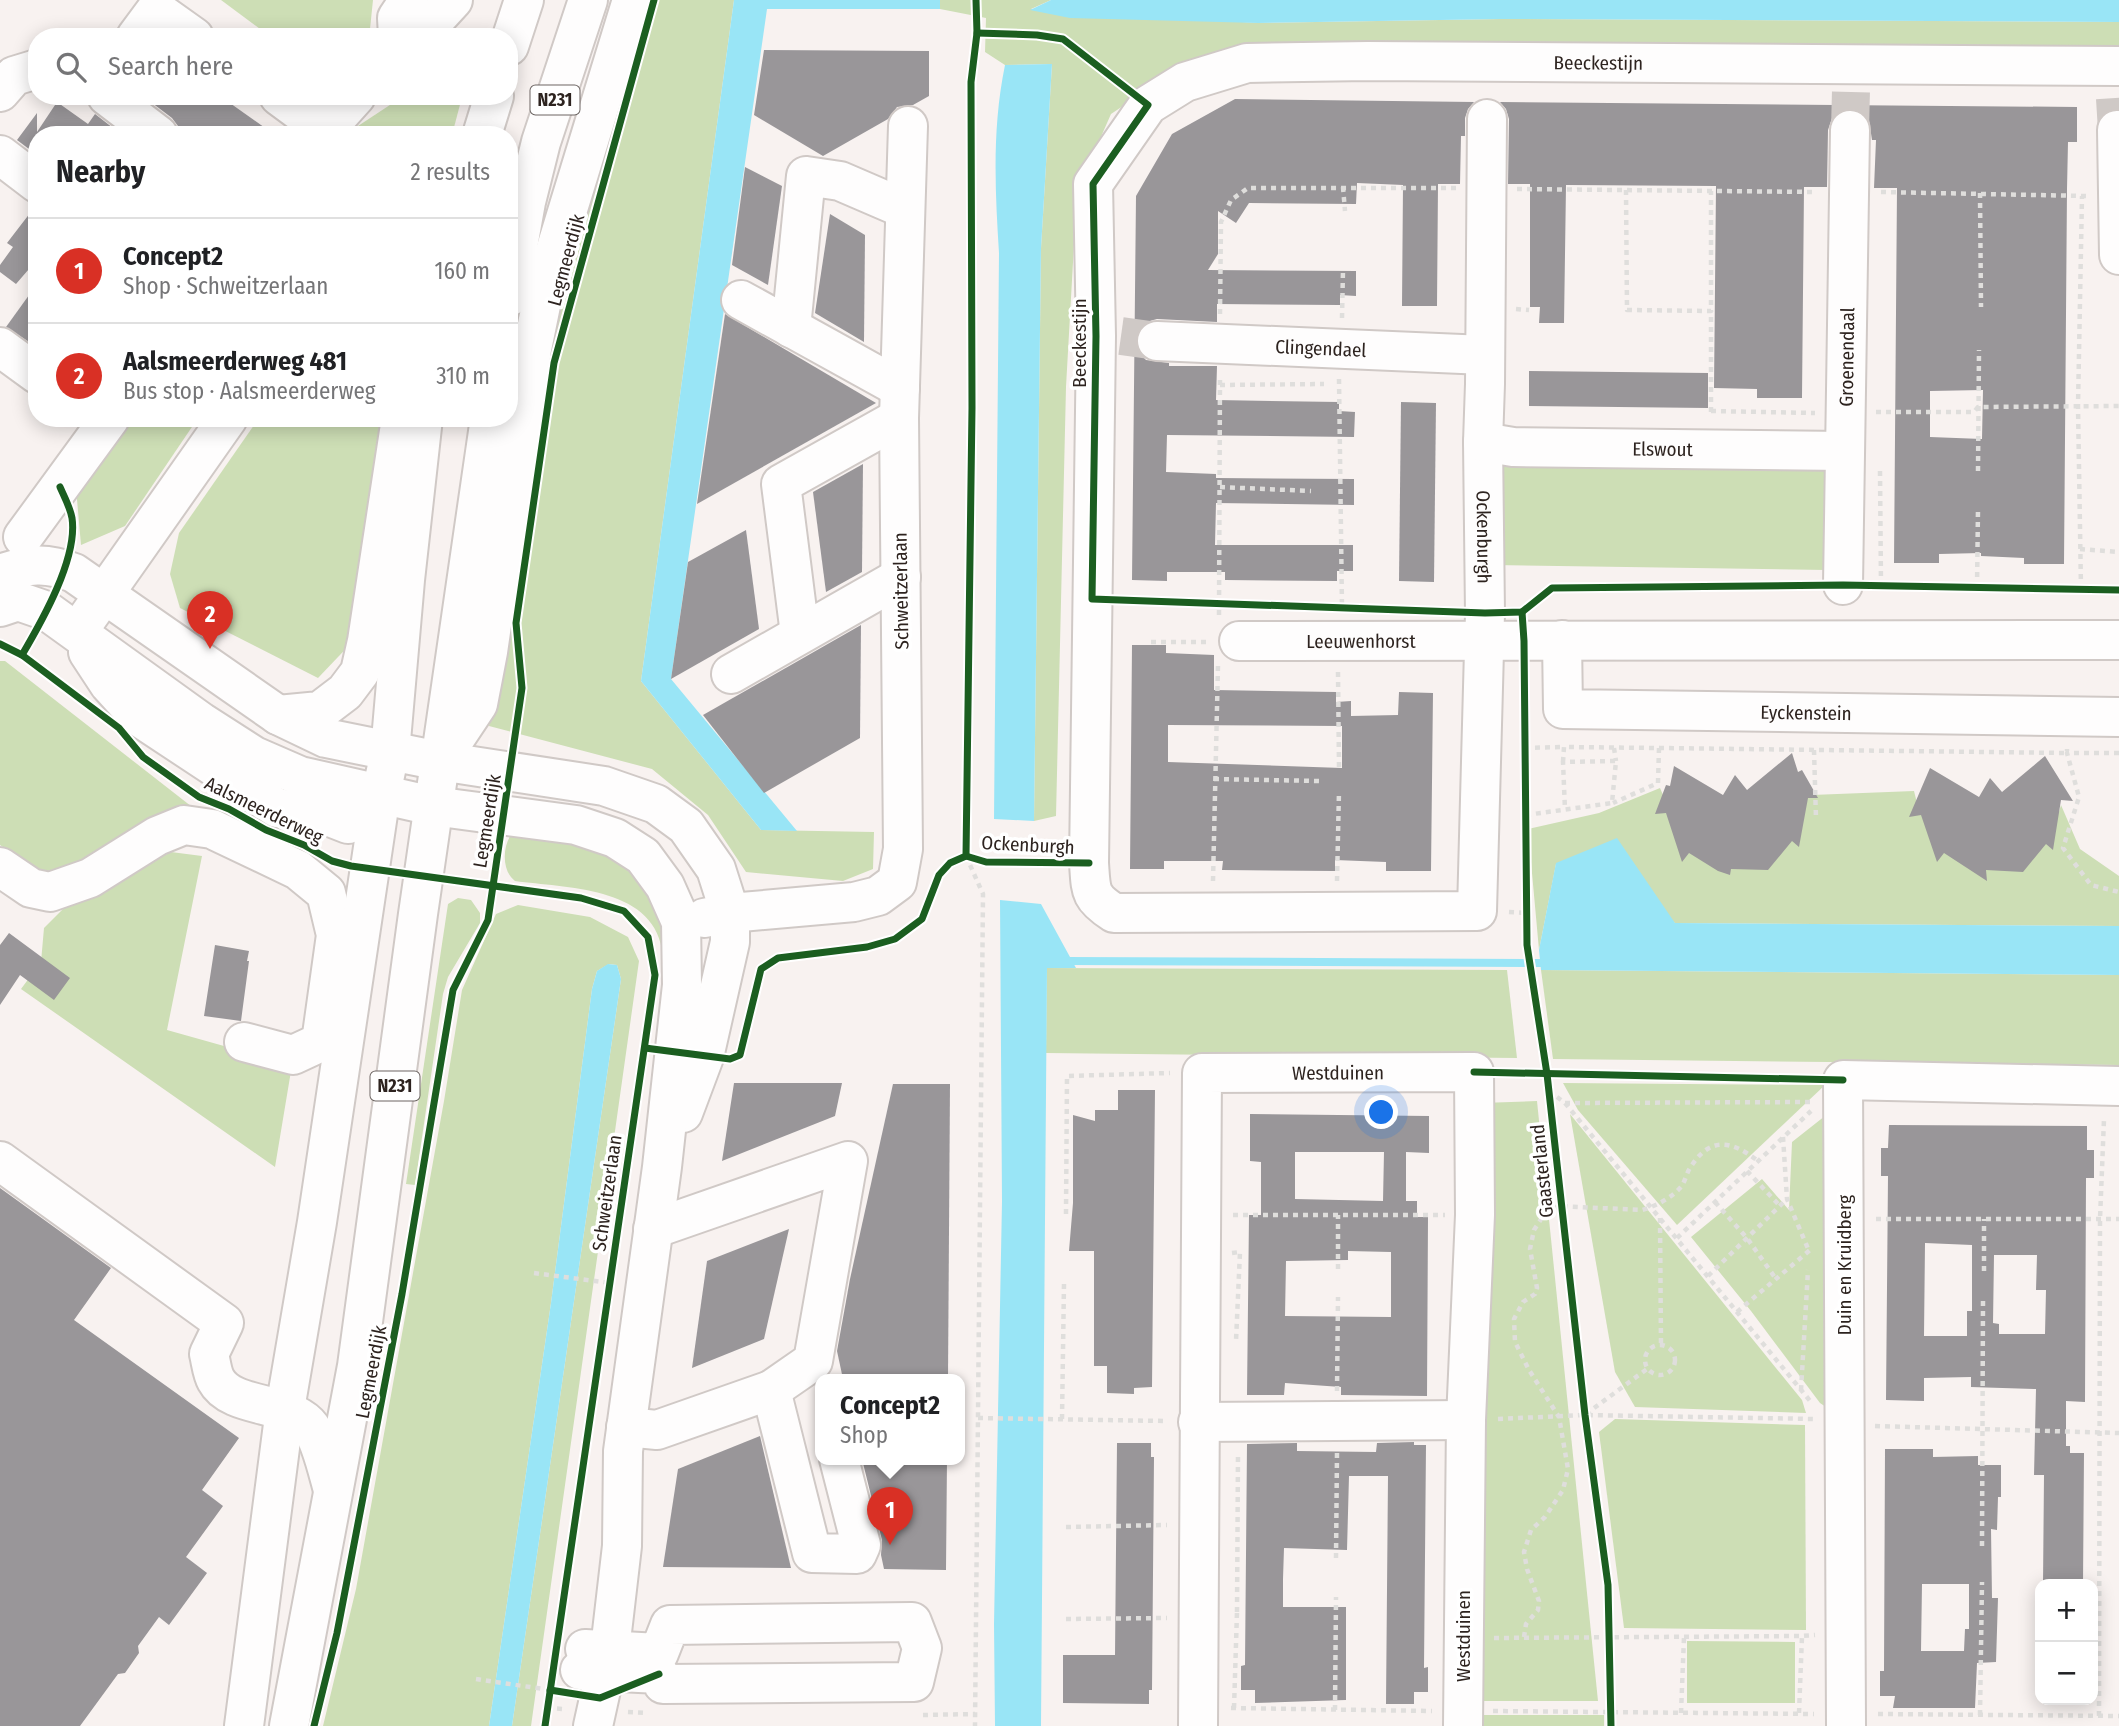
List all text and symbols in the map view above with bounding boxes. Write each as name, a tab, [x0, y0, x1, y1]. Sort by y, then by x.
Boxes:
search box	[28, 28, 518, 105]
icon: search	[52, 48, 90, 86]
text: Search here	[108, 51, 233, 82]
street label: Beeckestijn	[1554, 51, 1643, 74]
road number: N231	[530, 86, 580, 114]
text: Nearby	[56, 154, 145, 190]
text: 2 results	[410, 158, 490, 186]
street label: Legmeerdijk	[543, 211, 589, 309]
text: Concept2	[123, 241, 223, 272]
text: 1	[74, 257, 84, 285]
text: 160 m	[435, 257, 490, 285]
text: Shop · Schweitzerlaan	[123, 272, 328, 300]
street label: Beeckestijn	[1068, 298, 1091, 388]
street label: Groenendaal	[1834, 307, 1859, 407]
street label: Clingendael	[1275, 335, 1367, 361]
text: Aalsmeerderweg 481	[123, 346, 347, 377]
text: 2	[74, 362, 84, 390]
text: 310 m	[436, 362, 490, 390]
text: Bus stop · Aalsmeerderweg	[123, 377, 376, 405]
street label: Elswout	[1632, 437, 1694, 461]
street label: Ockenburgh	[1472, 490, 1496, 584]
street label: Schweitzerlaan	[888, 532, 914, 650]
pin: 2	[187, 591, 233, 649]
street label: Leeuwenhorst	[1306, 629, 1416, 652]
street label: Eyckenstein	[1760, 700, 1852, 725]
street label: Aalsmeerderweg	[201, 771, 327, 849]
street label: Legmeerdijk	[468, 772, 506, 869]
street label: Ockenburgh	[981, 831, 1075, 859]
street label: Westduinen	[1292, 1061, 1384, 1084]
road number: N231	[370, 1072, 420, 1100]
your location	[1364, 1095, 1398, 1129]
street label: Gaasterland	[1526, 1123, 1558, 1219]
street label: Schweitzerlaan	[587, 1133, 627, 1253]
street label: Duin en Kruidberg	[1833, 1195, 1856, 1335]
street label: Legmeerdijk	[351, 1323, 391, 1421]
popup	[815, 1374, 965, 1465]
text: Concept2	[840, 1390, 940, 1421]
text: Shop	[840, 1421, 888, 1449]
pin: 1	[867, 1487, 913, 1545]
map controls	[2035, 1579, 2098, 1705]
button: +	[2035, 1579, 2098, 1642]
street label: Westduinen	[1452, 1590, 1475, 1682]
button: −	[2035, 1642, 2098, 1705]

